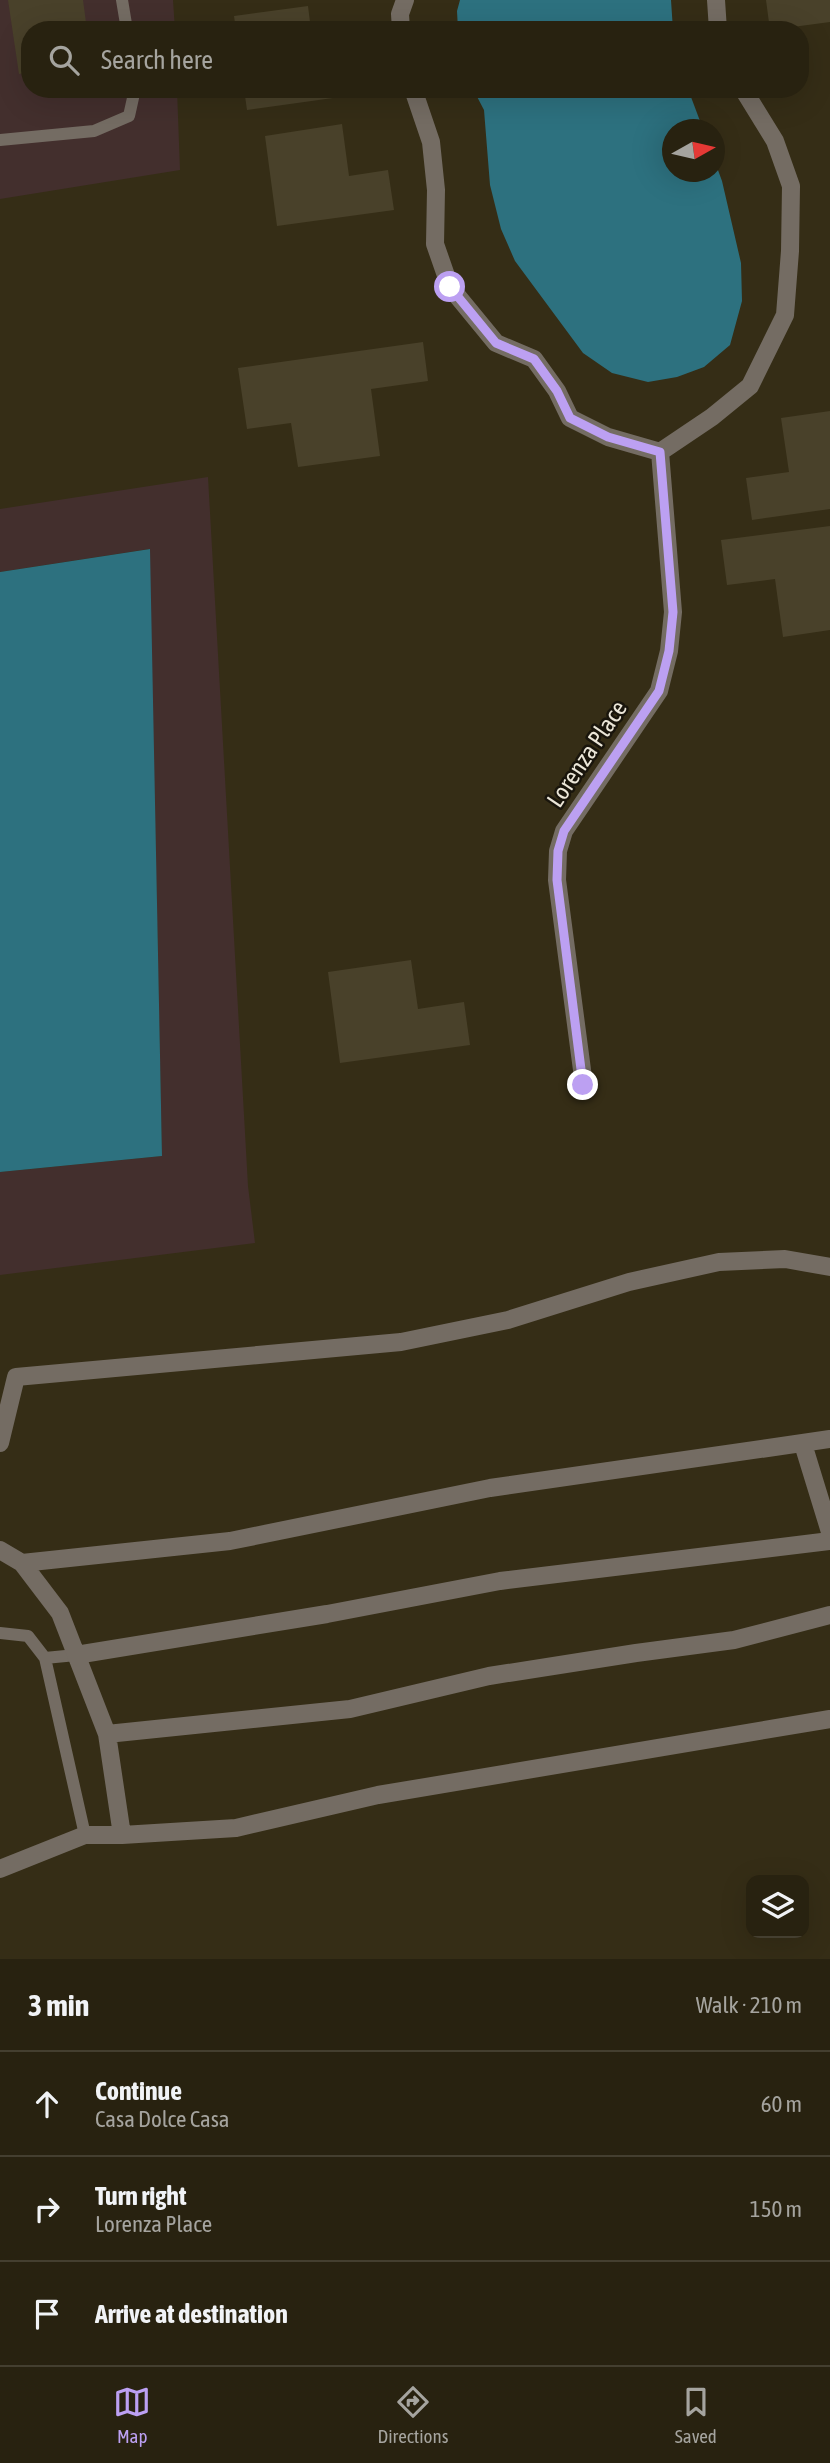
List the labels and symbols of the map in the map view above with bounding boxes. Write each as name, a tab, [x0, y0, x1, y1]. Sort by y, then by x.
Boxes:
north arrow	[662, 119, 725, 182]
route start	[434, 271, 465, 302]
street label: Lorenza Place	[541, 695, 632, 812]
route end	[567, 1069, 598, 1100]

